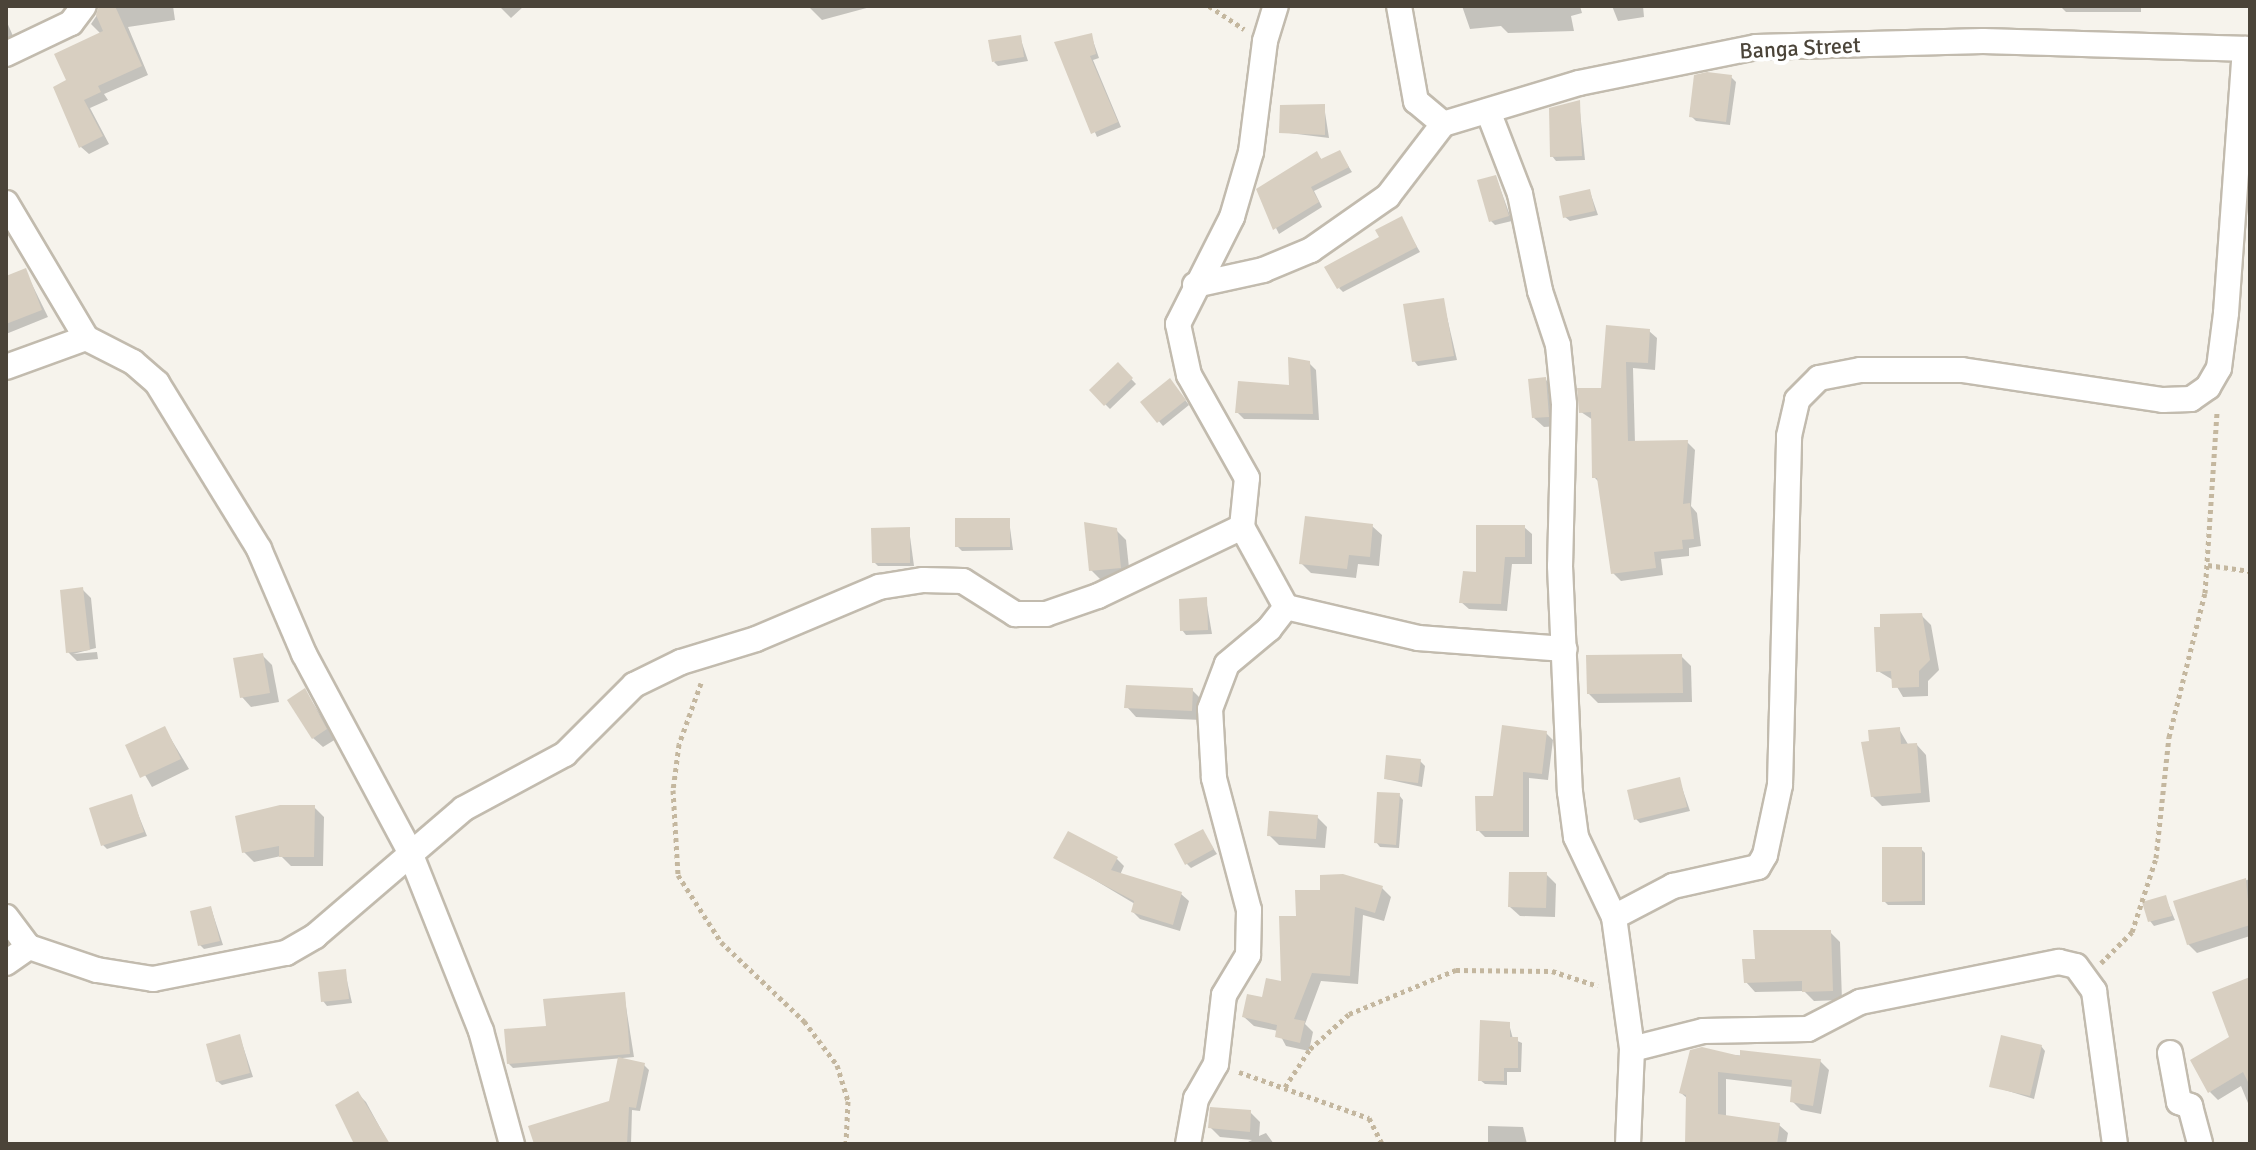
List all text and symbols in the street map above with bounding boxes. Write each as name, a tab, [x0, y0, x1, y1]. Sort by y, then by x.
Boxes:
street label: Banga Street	[1739, 32, 1861, 64]

